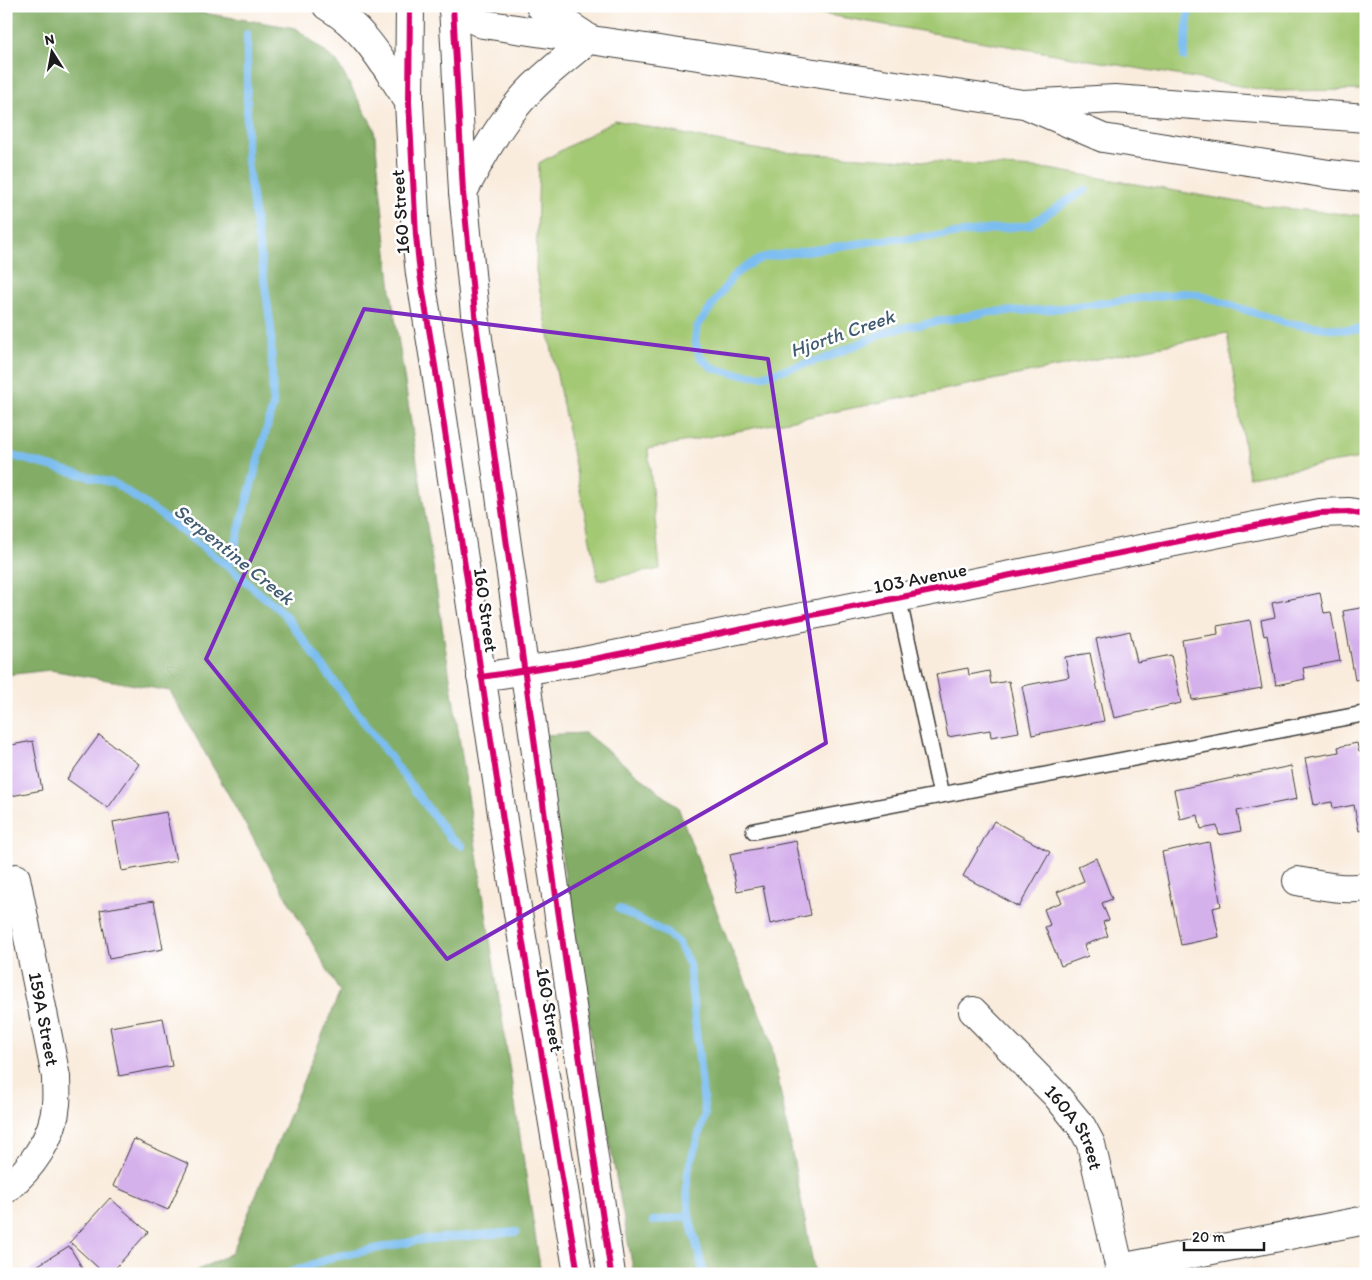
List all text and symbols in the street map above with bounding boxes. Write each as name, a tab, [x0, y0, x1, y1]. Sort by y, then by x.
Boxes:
north arrow	[28, 28, 78, 78]
text: N	[43, 30, 56, 49]
street label: 160 Street	[386, 169, 414, 255]
water label: Hjorth Creek	[787, 303, 899, 362]
water label: Serpentine Creek	[169, 498, 300, 611]
street label: 103 Avenue	[871, 558, 969, 598]
street label: 160 Street	[469, 566, 503, 654]
street label: 160 Street	[531, 966, 569, 1054]
street label: 159A Street	[24, 970, 64, 1068]
street label: 160A Street	[1040, 1079, 1108, 1172]
scale bar	[1184, 1220, 1264, 1252]
text: 20 m	[1192, 1228, 1226, 1246]

